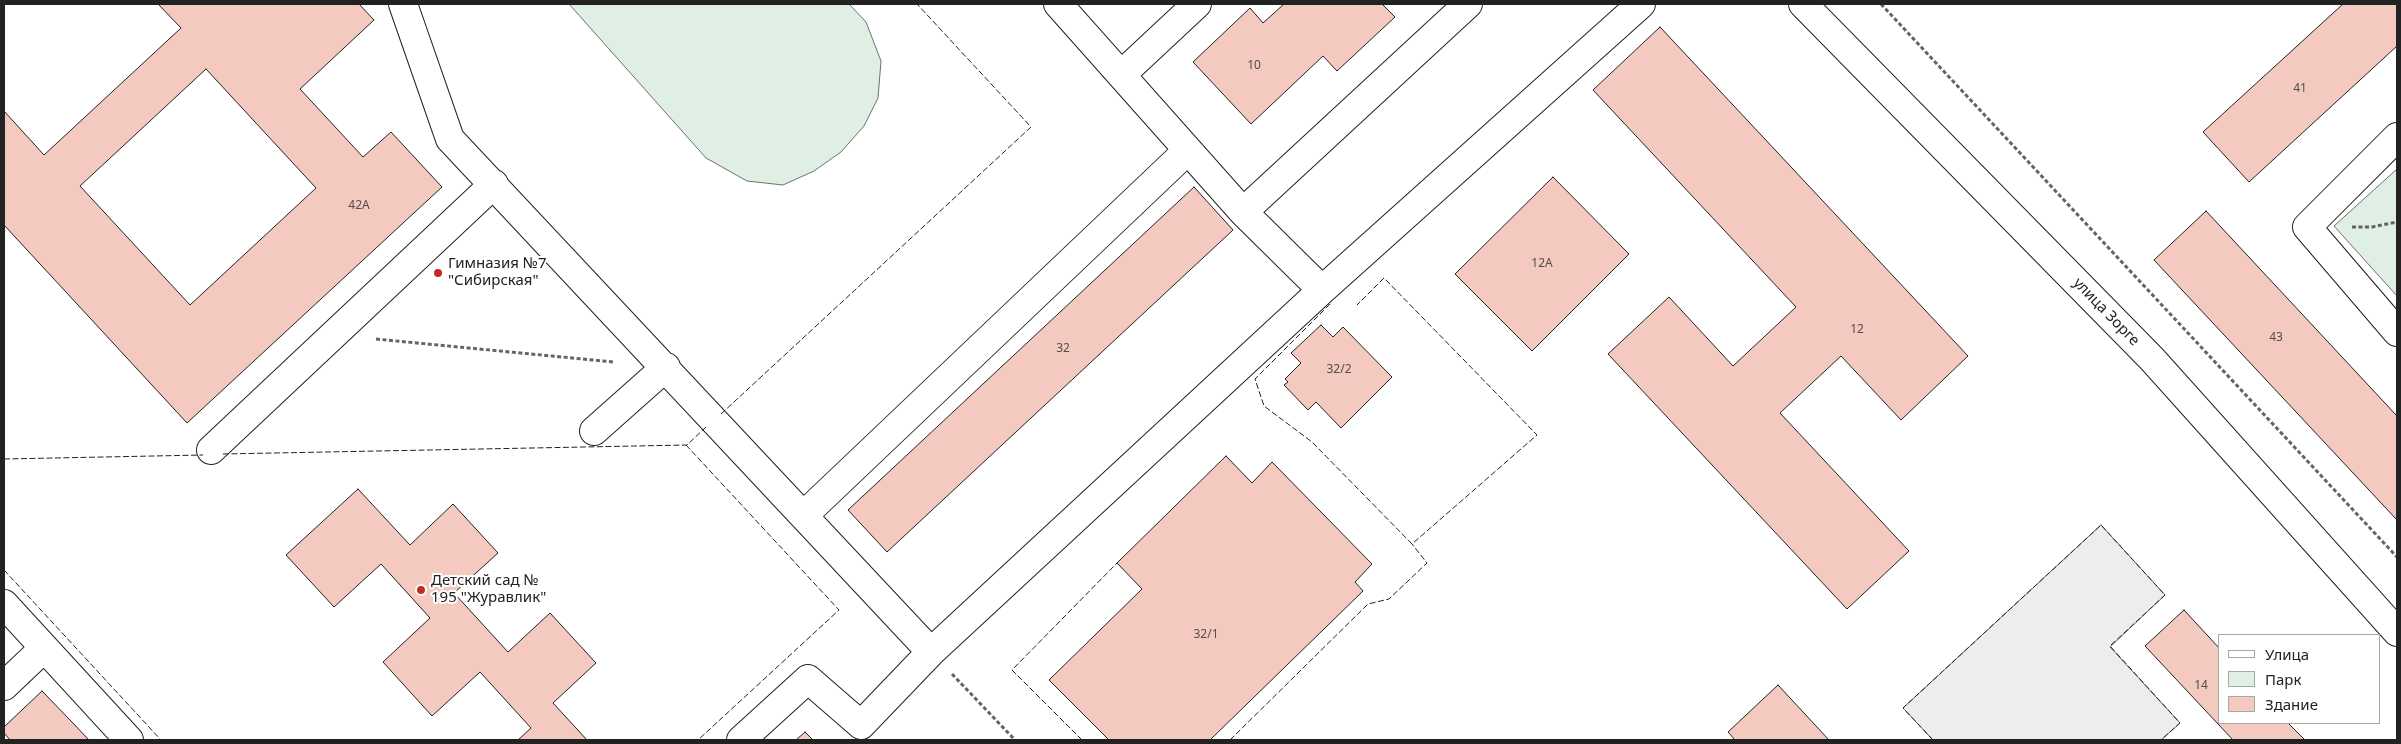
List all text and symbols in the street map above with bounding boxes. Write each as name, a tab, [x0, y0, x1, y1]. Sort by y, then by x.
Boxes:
house number: 10	[1247, 59, 1261, 73]
house number: 41	[2293, 82, 2307, 96]
house number: 42А	[348, 199, 370, 213]
place label: Гимназия №7 "Сибирская"	[448, 255, 547, 290]
house number: 12А	[1531, 257, 1553, 271]
marker: Гимназия №7 "Сибирская"	[432, 267, 444, 279]
street label: улица Зорге	[2069, 274, 2143, 350]
house number: 12	[1850, 323, 1864, 337]
house number: 43	[2269, 331, 2283, 345]
house number: 32	[1056, 342, 1070, 356]
house number: 32/2	[1326, 363, 1352, 377]
place label: Детский сад № 195 "Журавлик"	[431, 572, 546, 607]
marker: Детский сад № 195 "Журавлик"	[415, 584, 427, 596]
house number: 32/1	[1193, 628, 1219, 642]
legend	[2218, 634, 2381, 724]
text: Улица	[2265, 644, 2309, 664]
text: Парк	[2265, 669, 2301, 689]
house number: 14	[2194, 679, 2208, 693]
text: Здание	[2265, 694, 2318, 714]

